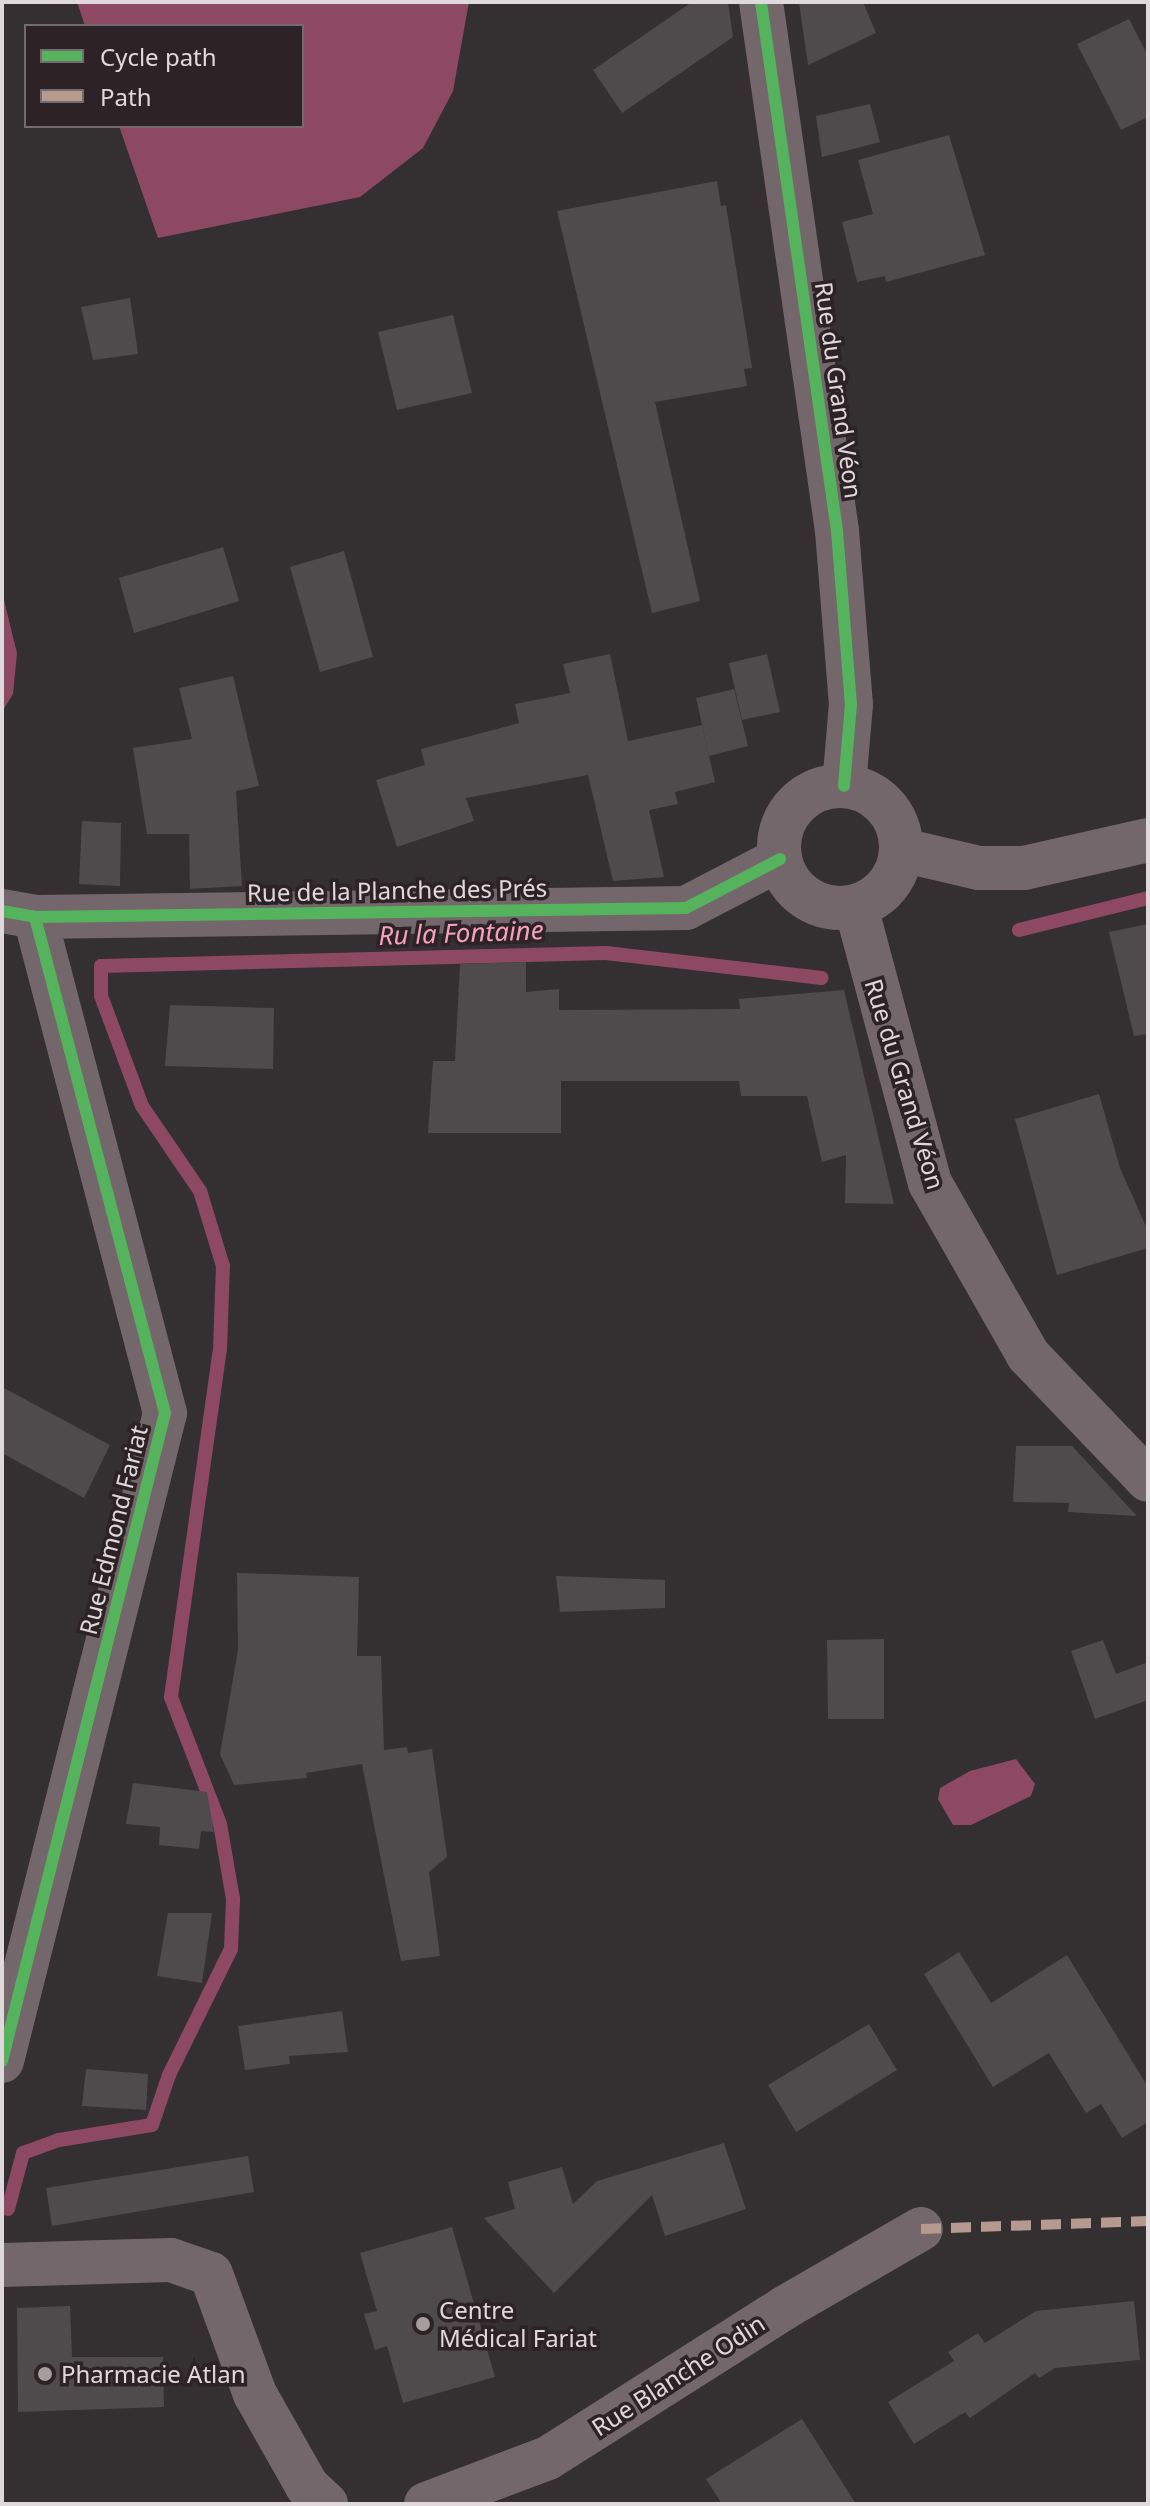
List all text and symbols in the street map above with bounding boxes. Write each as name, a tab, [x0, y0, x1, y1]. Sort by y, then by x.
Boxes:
legend	[24, 24, 304, 128]
text: Cycle path	[100, 40, 217, 73]
text: Path	[100, 80, 151, 113]
street label: Rue du Grand Véon	[810, 280, 868, 500]
street label: Rue de la Planche des Prés	[247, 873, 547, 907]
water label: Ru la Fontaine	[378, 915, 544, 951]
street label: Rue du Grand Véon	[859, 975, 951, 1193]
street label: Rue Edmond Fariat	[73, 1422, 153, 1638]
place label: Centre Médical Fariat	[439, 2296, 597, 2352]
street label: Rue Blanche Odin	[586, 2308, 770, 2442]
marker: Centre Médical Fariat	[414, 2315, 432, 2333]
place label: Pharmacie Atlan	[61, 2360, 246, 2388]
marker: Pharmacie Atlan	[36, 2365, 54, 2383]

